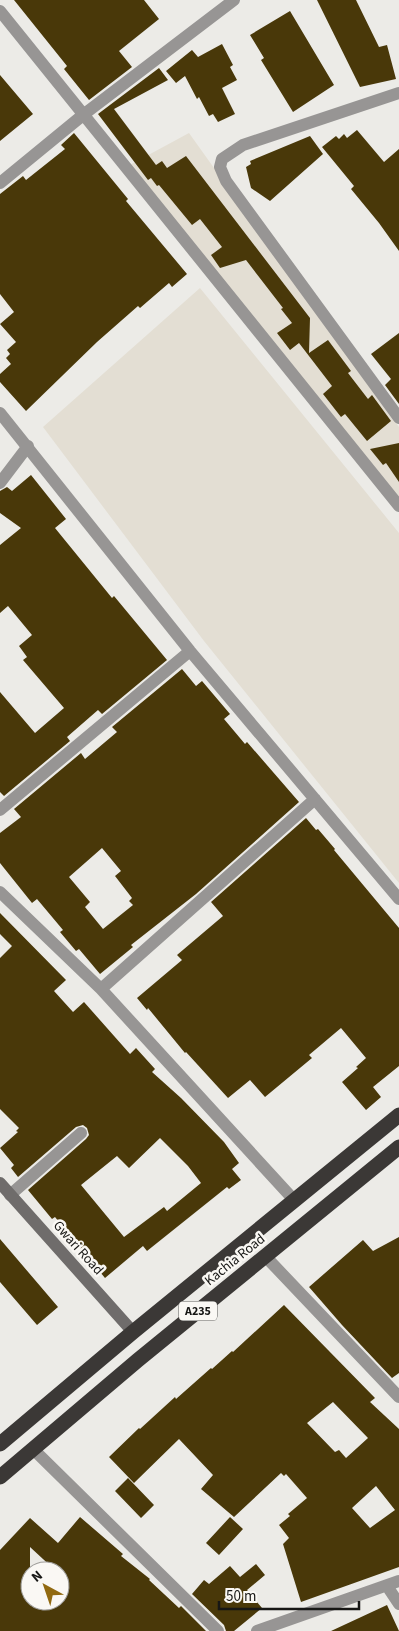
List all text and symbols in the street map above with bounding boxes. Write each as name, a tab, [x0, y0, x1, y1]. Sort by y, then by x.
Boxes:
street label: Gwari Road	[48, 1216, 108, 1280]
street label: Kachia Road	[201, 1229, 269, 1291]
road number: A235	[179, 1302, 217, 1320]
north arrow	[20, 1561, 70, 1611]
text: N	[27, 1566, 47, 1587]
scale bar	[219, 1578, 359, 1610]
text: 50 m	[226, 1586, 256, 1607]

